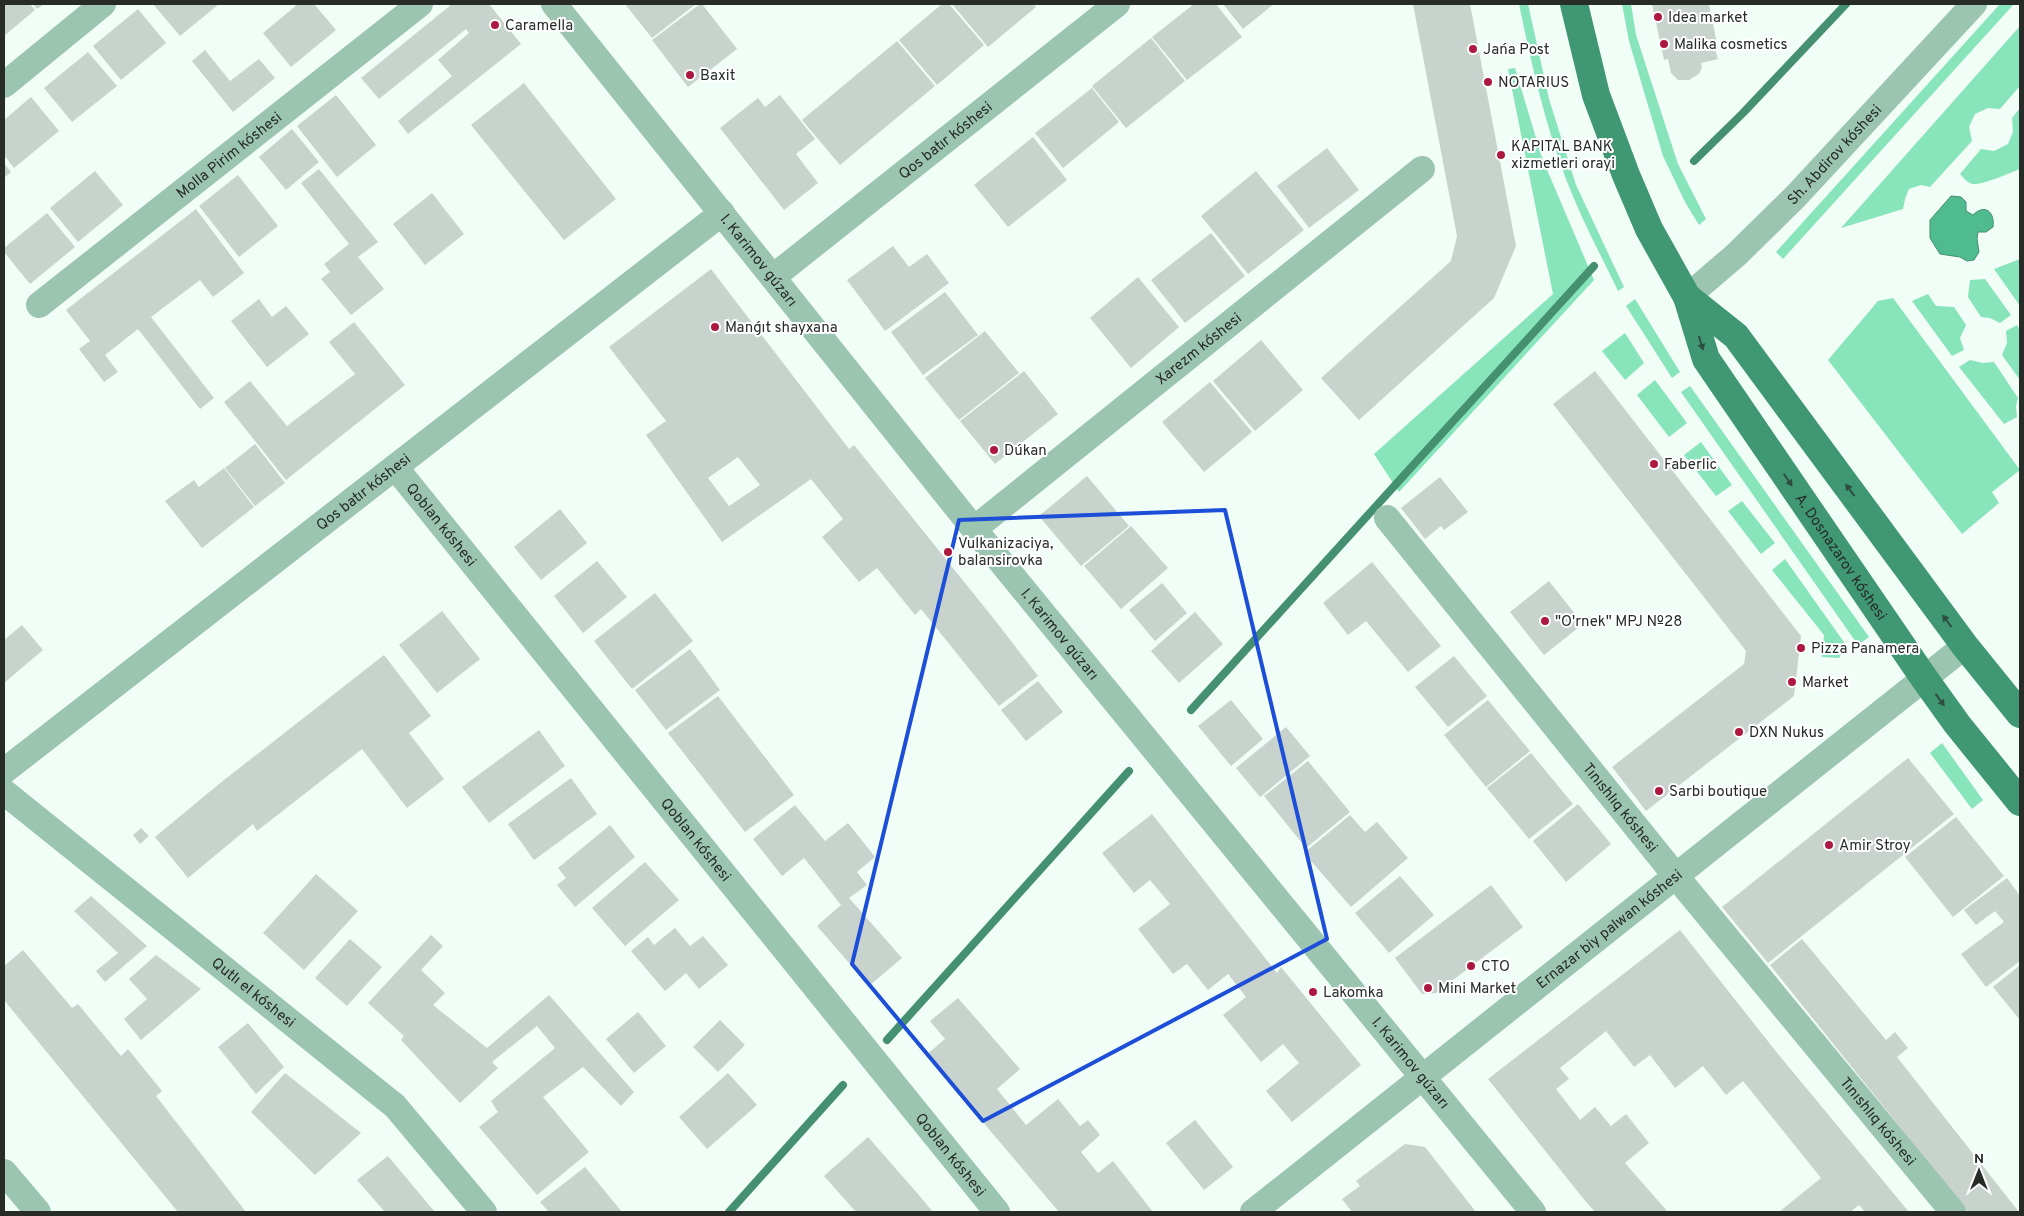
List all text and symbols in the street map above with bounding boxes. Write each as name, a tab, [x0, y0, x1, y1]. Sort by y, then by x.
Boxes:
place label: Idea market	[1668, 9, 1748, 28]
marker: Idea market	[1652, 11, 1664, 23]
place label: Caramella	[505, 17, 573, 36]
marker: Caramella	[489, 19, 501, 31]
place label: Malika cosmetics	[1674, 36, 1788, 55]
marker: Malika cosmetics	[1658, 38, 1670, 50]
place label: Jańa Post	[1483, 41, 1549, 60]
marker: Jańa Post	[1467, 43, 1479, 55]
place label: Baxit	[700, 67, 735, 86]
marker: Baxit	[684, 69, 696, 81]
place label: NOTARIUS	[1498, 74, 1569, 93]
marker: NOTARIUS	[1482, 76, 1494, 88]
street label: Qos batır kóshesi	[895, 98, 997, 185]
street label: Sh. Abdirov kóshesi	[1784, 101, 1887, 210]
street label: Molla Pirim kóshesi	[173, 109, 286, 204]
place label: KAPITAL BANK xizmetleri orayi	[1511, 138, 1615, 174]
marker: KAPITAL BANK xizmetleri orayi	[1495, 149, 1507, 161]
street label: I. Karimov gúzarı	[715, 211, 800, 311]
street label: Xarezm kóshesi	[1153, 310, 1246, 390]
place label: Manǵıt shayxana	[725, 319, 838, 338]
marker: Manǵıt shayxana	[709, 321, 721, 333]
one-way arrow	[1698, 336, 1705, 351]
place label: Dúkan	[1004, 442, 1047, 461]
marker: Dúkan	[988, 444, 1000, 456]
street label: Qos batır kóshesi	[313, 450, 415, 536]
place label: Faberlic	[1664, 456, 1717, 475]
marker: Faberlic	[1648, 458, 1660, 470]
one-way arrow	[1783, 473, 1793, 487]
street label: Qoblan kóshesi	[401, 480, 480, 571]
one-way arrow	[1845, 483, 1855, 497]
street label: A. Dosnazarov kóshesi	[1790, 490, 1890, 625]
place label: Vulkanizaciya, balansirovka	[958, 535, 1053, 571]
marker: Vulkanizaciya, balansirovka	[942, 546, 954, 558]
street label: I. Karimov gúzarı	[1016, 585, 1102, 685]
place label: "O'rnek" MPJ №28	[1555, 613, 1682, 632]
marker: "O'rnek" MPJ №28	[1539, 615, 1551, 627]
one-way arrow	[1941, 615, 1952, 628]
place label: Pizza Panamera	[1811, 640, 1919, 659]
marker: Pizza Panamera	[1795, 642, 1807, 654]
place label: Market	[1802, 674, 1849, 693]
marker: Market	[1786, 676, 1798, 688]
one-way arrow	[1935, 693, 1945, 707]
place label: DXN Nukus	[1749, 724, 1824, 743]
marker: DXN Nukus	[1733, 726, 1745, 738]
street label: Tınıshlıq kóshesi	[1578, 760, 1661, 857]
place label: Sarbi boutique	[1669, 783, 1767, 802]
marker: Sarbi boutique	[1653, 785, 1665, 797]
street label: Qoblan kóshesi	[655, 795, 734, 886]
place label: Amir Stroy	[1839, 837, 1911, 856]
marker: Amir Stroy	[1823, 839, 1835, 851]
street label: Ernazar biy palwan kóshesi	[1533, 866, 1687, 994]
street label: Qutlı el kóshesi	[207, 954, 298, 1033]
place label: СТО	[1481, 958, 1510, 977]
marker: СТО	[1465, 960, 1477, 972]
place label: Mini Market	[1438, 980, 1516, 999]
marker: Mini Market	[1422, 982, 1434, 994]
place label: Lakomka	[1323, 984, 1383, 1003]
marker: Lakomka	[1307, 986, 1319, 998]
street label: I. Karimov gúzarı	[1367, 1014, 1453, 1113]
street label: Tınıshlıq kóshesi	[1835, 1074, 1919, 1171]
street label: Qoblan kóshesi	[910, 1110, 989, 1201]
north arrow	[1954, 1146, 2004, 1196]
text: N	[1974, 1151, 1984, 1168]

